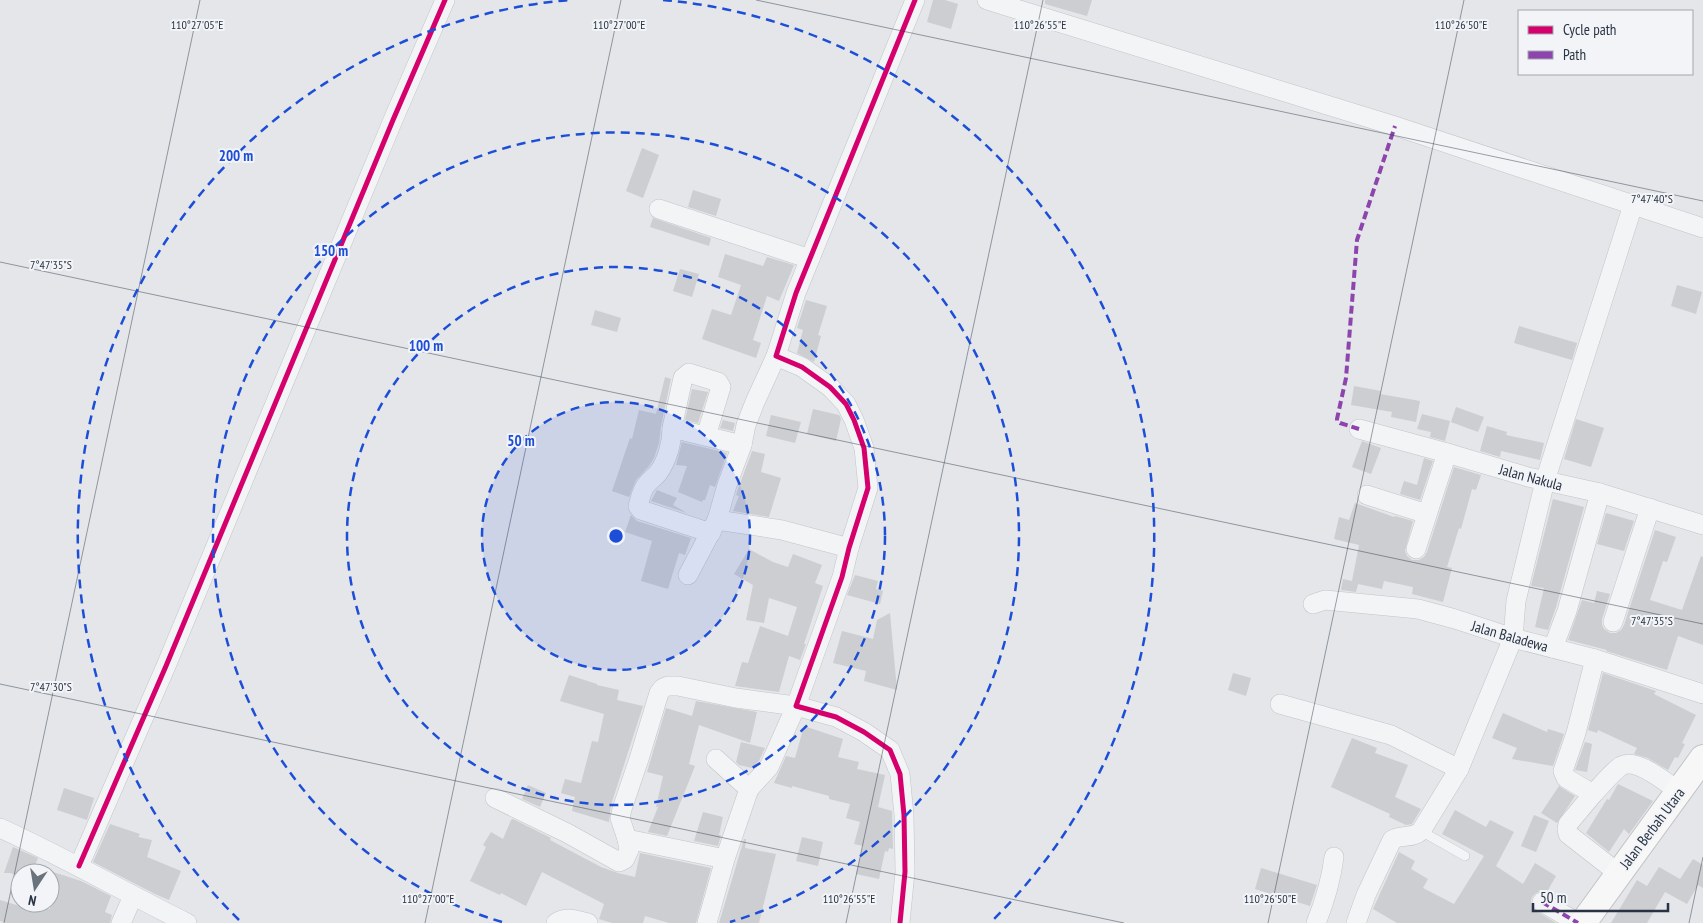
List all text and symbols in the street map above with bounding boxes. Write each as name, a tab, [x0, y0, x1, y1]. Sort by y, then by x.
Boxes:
legend	[1518, 10, 1693, 75]
text: 110°27'05"E	[171, 17, 223, 32]
text: 110°27'00"E	[593, 17, 645, 32]
text: 110°26'55"E	[1014, 17, 1066, 32]
text: 110°26'50"E	[1435, 17, 1487, 32]
text: Cycle path	[1563, 20, 1616, 39]
text: Path	[1563, 45, 1586, 64]
text: 200 m	[219, 146, 253, 165]
text: 7°47'40"S	[1631, 191, 1673, 206]
text: 150 m	[314, 241, 348, 260]
text: 7°47'35"S	[30, 257, 72, 272]
text: 100 m	[409, 336, 443, 355]
text: 50 m	[507, 431, 535, 450]
street label: Jalan Nakula	[1496, 459, 1565, 495]
centre of rings	[607, 527, 625, 545]
text: 7°47'35"S	[1631, 613, 1673, 628]
street label: Jalan Baladewa	[1469, 616, 1551, 656]
text: 7°47'30"S	[30, 679, 72, 694]
street label: Jalan Berbah Utara	[1615, 784, 1689, 873]
north arrow	[10, 863, 60, 913]
scale bar	[1533, 880, 1668, 912]
text: 50 m	[1540, 888, 1566, 907]
text: N	[27, 891, 38, 910]
text: 110°27'00"E	[402, 891, 454, 906]
text: 110°26'55"E	[823, 891, 875, 906]
text: 110°26'50"E	[1244, 891, 1296, 906]

